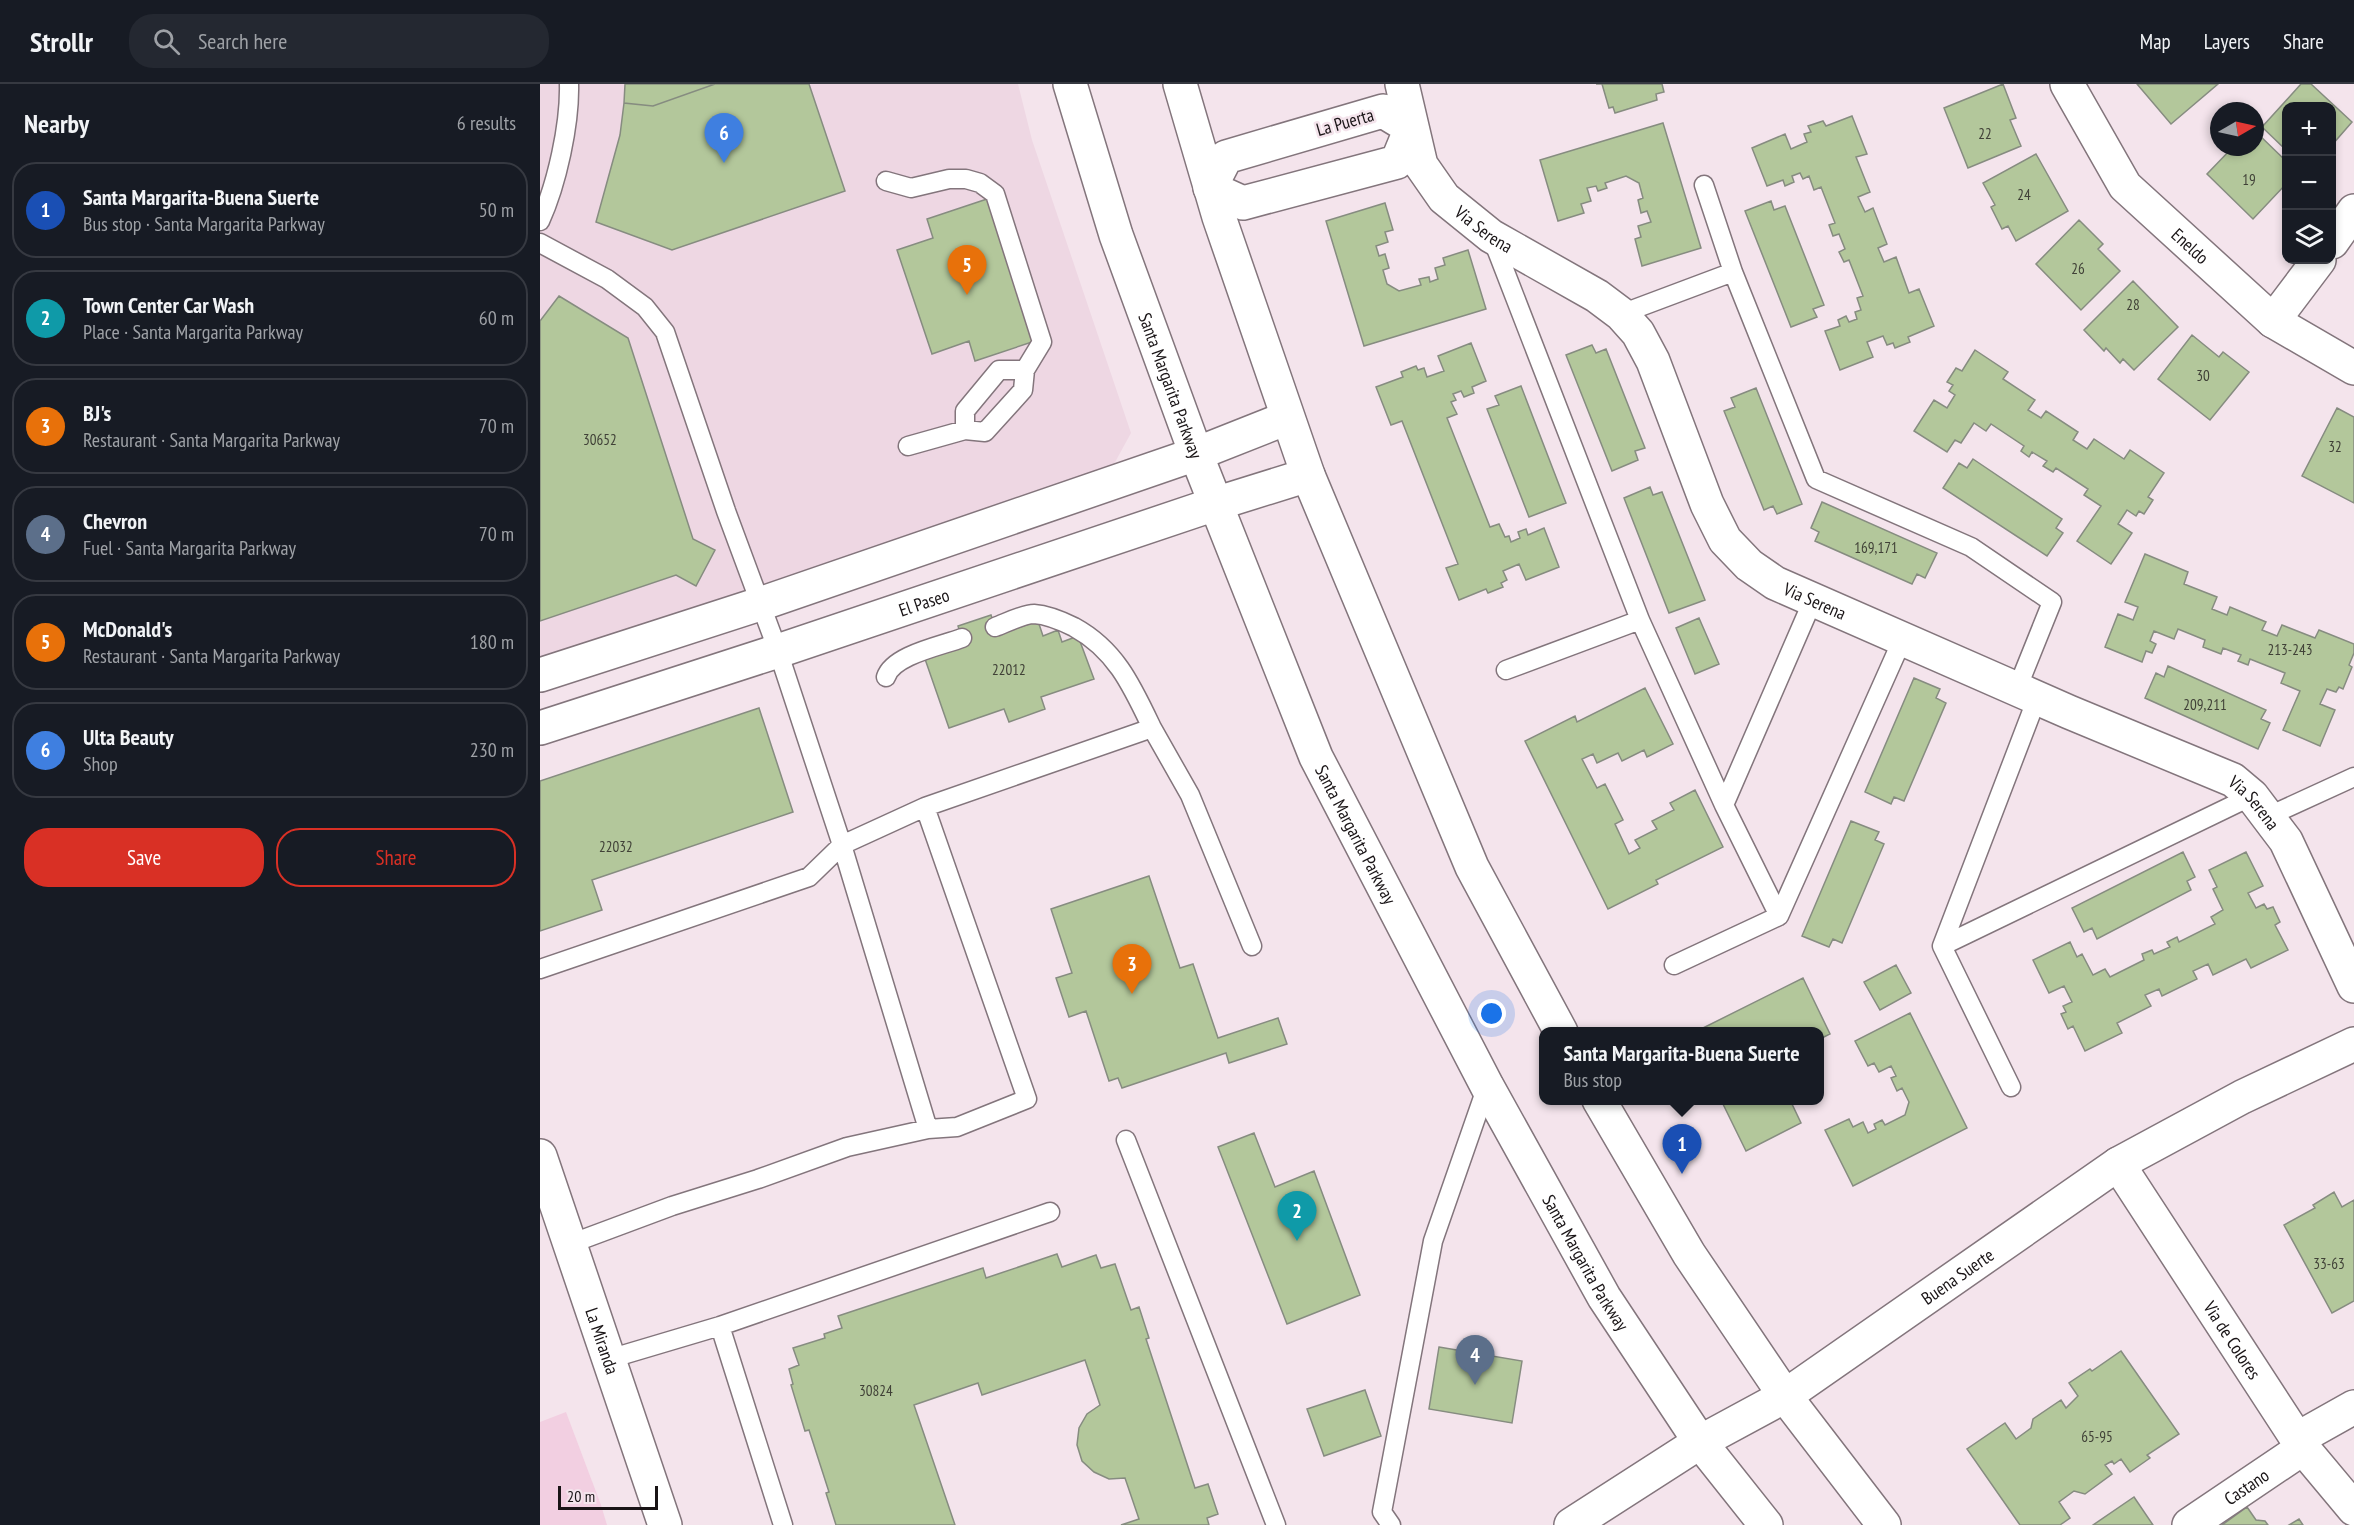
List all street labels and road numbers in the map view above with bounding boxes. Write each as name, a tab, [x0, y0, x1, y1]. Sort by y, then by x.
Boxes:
street label: La Puerta	[1314, 103, 1376, 141]
street label: Via Serena	[1450, 200, 1517, 257]
street label: Eneldo	[2167, 223, 2214, 269]
street label: Santa Margarita Parkway	[1134, 309, 1208, 462]
street label: Via Serena	[1779, 576, 1850, 624]
street label: El Paseo	[896, 583, 952, 621]
street label: Santa Margarita Parkway	[1311, 761, 1402, 908]
street label: Via Serena	[2223, 769, 2285, 834]
street label: Santa Margarita Parkway	[1538, 1190, 1635, 1335]
street label: Buena Suerte	[1917, 1243, 1998, 1309]
street label: Via de Colores	[2198, 1296, 2266, 1383]
street label: La Miranda	[581, 1304, 624, 1377]
street label: Castano	[2219, 1463, 2273, 1510]

